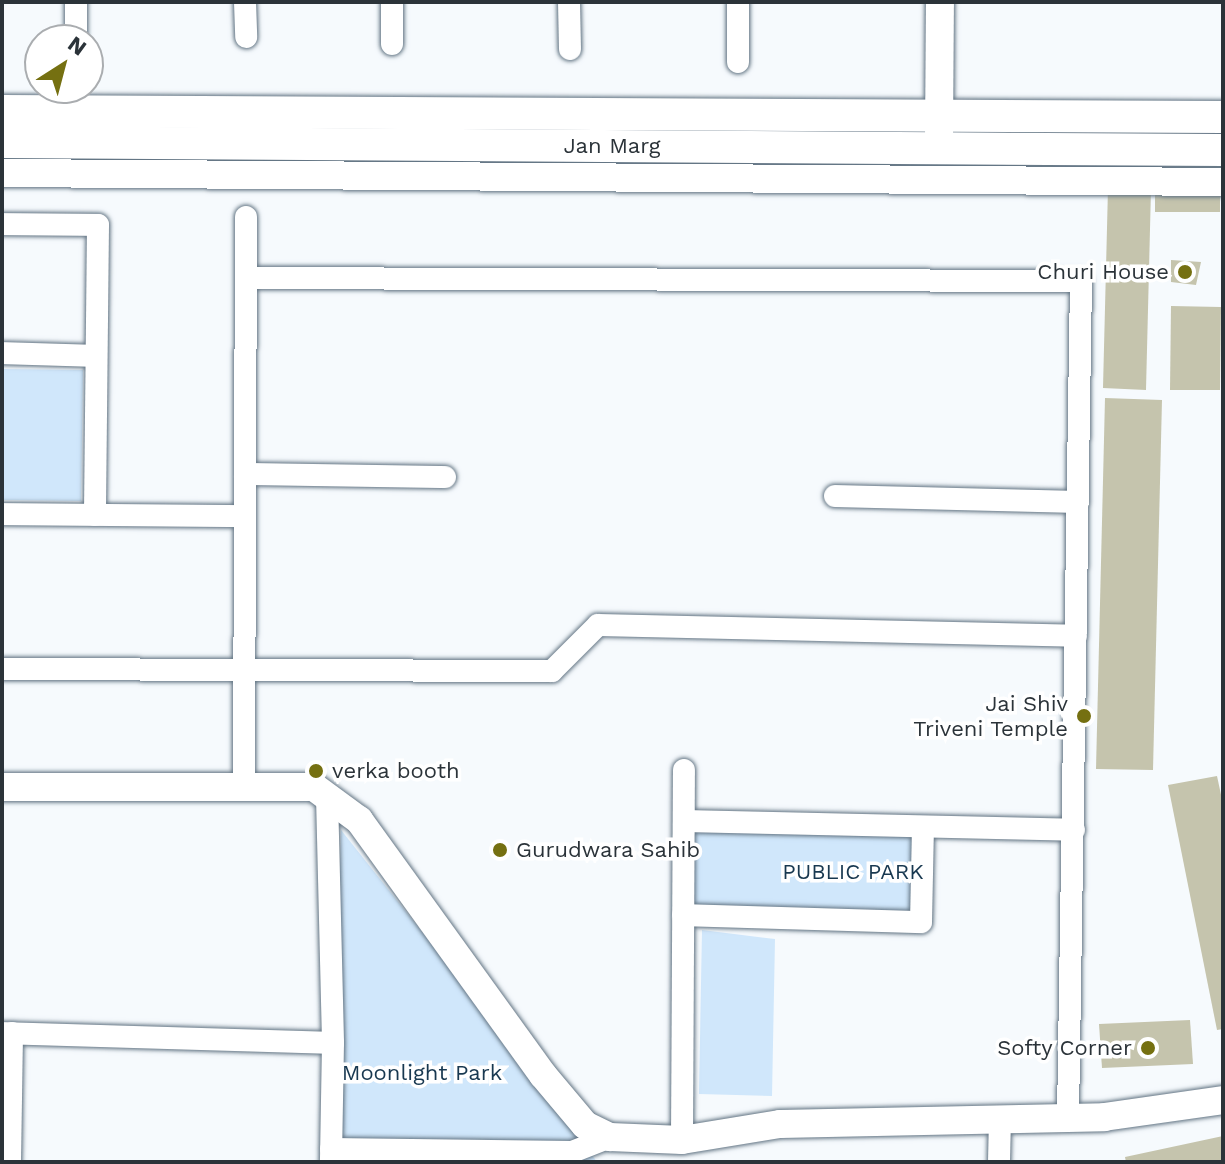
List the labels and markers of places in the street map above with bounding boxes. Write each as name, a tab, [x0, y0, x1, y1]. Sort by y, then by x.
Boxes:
place label: Churi House	[1037, 259, 1169, 285]
marker: Churi House	[1176, 263, 1194, 281]
place label: Jai Shiv Triveni Temple	[913, 690, 1068, 742]
marker: Jai Shiv Triveni Temple	[1075, 707, 1093, 725]
place label: verka booth	[332, 758, 460, 784]
marker: verka booth	[307, 762, 325, 780]
place label: Gurudwara Sahib	[516, 837, 701, 863]
marker: Gurudwara Sahib	[491, 841, 509, 859]
place label: Softy Corner	[997, 1035, 1132, 1061]
marker: Softy Corner	[1139, 1039, 1157, 1057]

